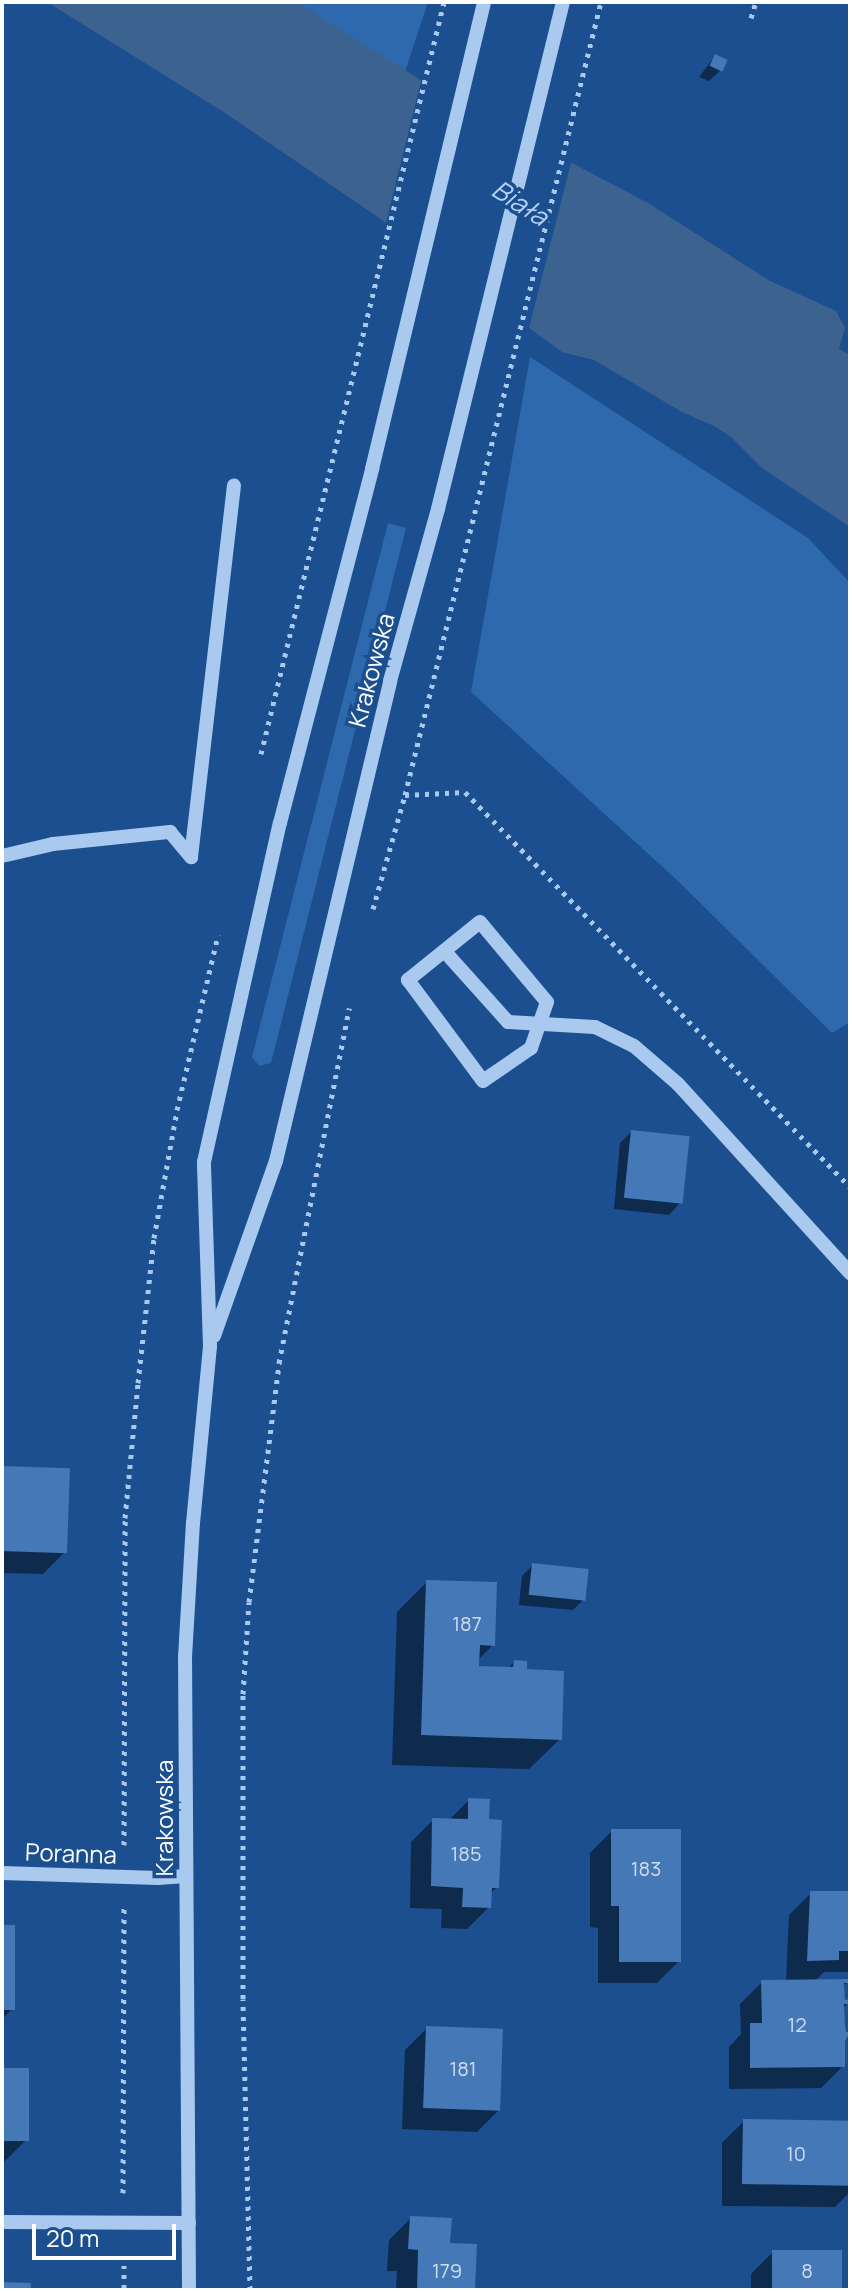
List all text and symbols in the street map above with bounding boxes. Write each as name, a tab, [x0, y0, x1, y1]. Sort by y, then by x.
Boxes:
water label: Biała	[486, 174, 554, 232]
street label: Krakowska	[342, 610, 400, 730]
house number: 187	[452, 1611, 482, 1635]
street label: Krakowska	[150, 1760, 178, 1876]
street label: Poranna	[25, 1837, 117, 1869]
house number: 185	[451, 1841, 481, 1865]
house number: 183	[631, 1856, 661, 1880]
house number: 12	[787, 2012, 807, 2036]
house number: 181	[449, 2056, 477, 2080]
house number: 10	[786, 2141, 806, 2165]
scale bar	[36, 2208, 180, 2258]
text: 20 m	[46, 2221, 99, 2254]
house number: 179	[432, 2258, 462, 2282]
house number: 8	[801, 2258, 813, 2282]

